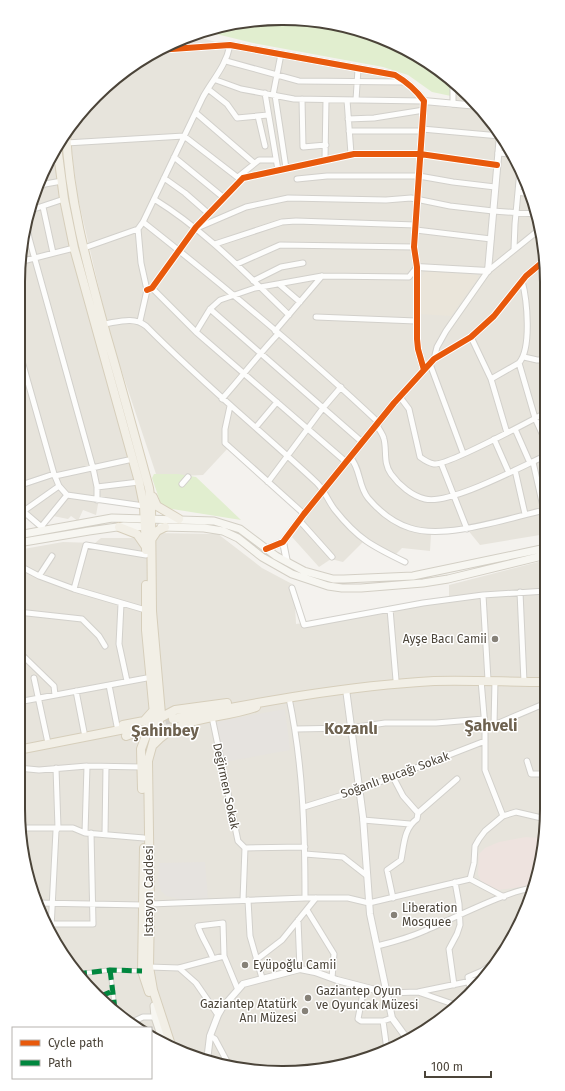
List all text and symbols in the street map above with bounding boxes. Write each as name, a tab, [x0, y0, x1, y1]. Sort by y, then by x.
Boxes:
place label: Ayşe Bacı Camii	[403, 632, 487, 646]
marker: Ayşe Bacı Camii	[490, 634, 500, 644]
district label: Şahveli	[464, 716, 518, 737]
district label: Kozanlı	[324, 719, 378, 738]
district label: Şahinbey	[131, 721, 199, 742]
street label: Değirmen Sokak	[210, 742, 242, 831]
street label: Soğanlı Bucağı Sokak	[339, 749, 452, 801]
street label: Istasyon Caddesi	[142, 845, 156, 937]
place label: Liberation Mosquee	[402, 901, 458, 929]
marker: Liberation Mosquee	[389, 910, 399, 920]
place label: Eyüpoğlu Camii	[253, 958, 336, 972]
marker: Eyüpoğlu Camii	[240, 960, 250, 970]
place label: Gaziantep Oyun ve Oyuncak Müzesi	[316, 984, 418, 1012]
marker: Gaziantep Oyun ve Oyuncak Müzesi	[303, 993, 313, 1003]
place label: Gaziantep Atatürk Anı Müzesi	[200, 997, 298, 1025]
marker: Gaziantep Atatürk Anı Müzesi	[300, 1006, 310, 1016]
legend	[12, 1027, 152, 1079]
text: Cycle path	[48, 1036, 104, 1050]
scale bar	[425, 1053, 491, 1079]
text: Path	[48, 1056, 72, 1070]
text: 100 m	[431, 1060, 463, 1074]

